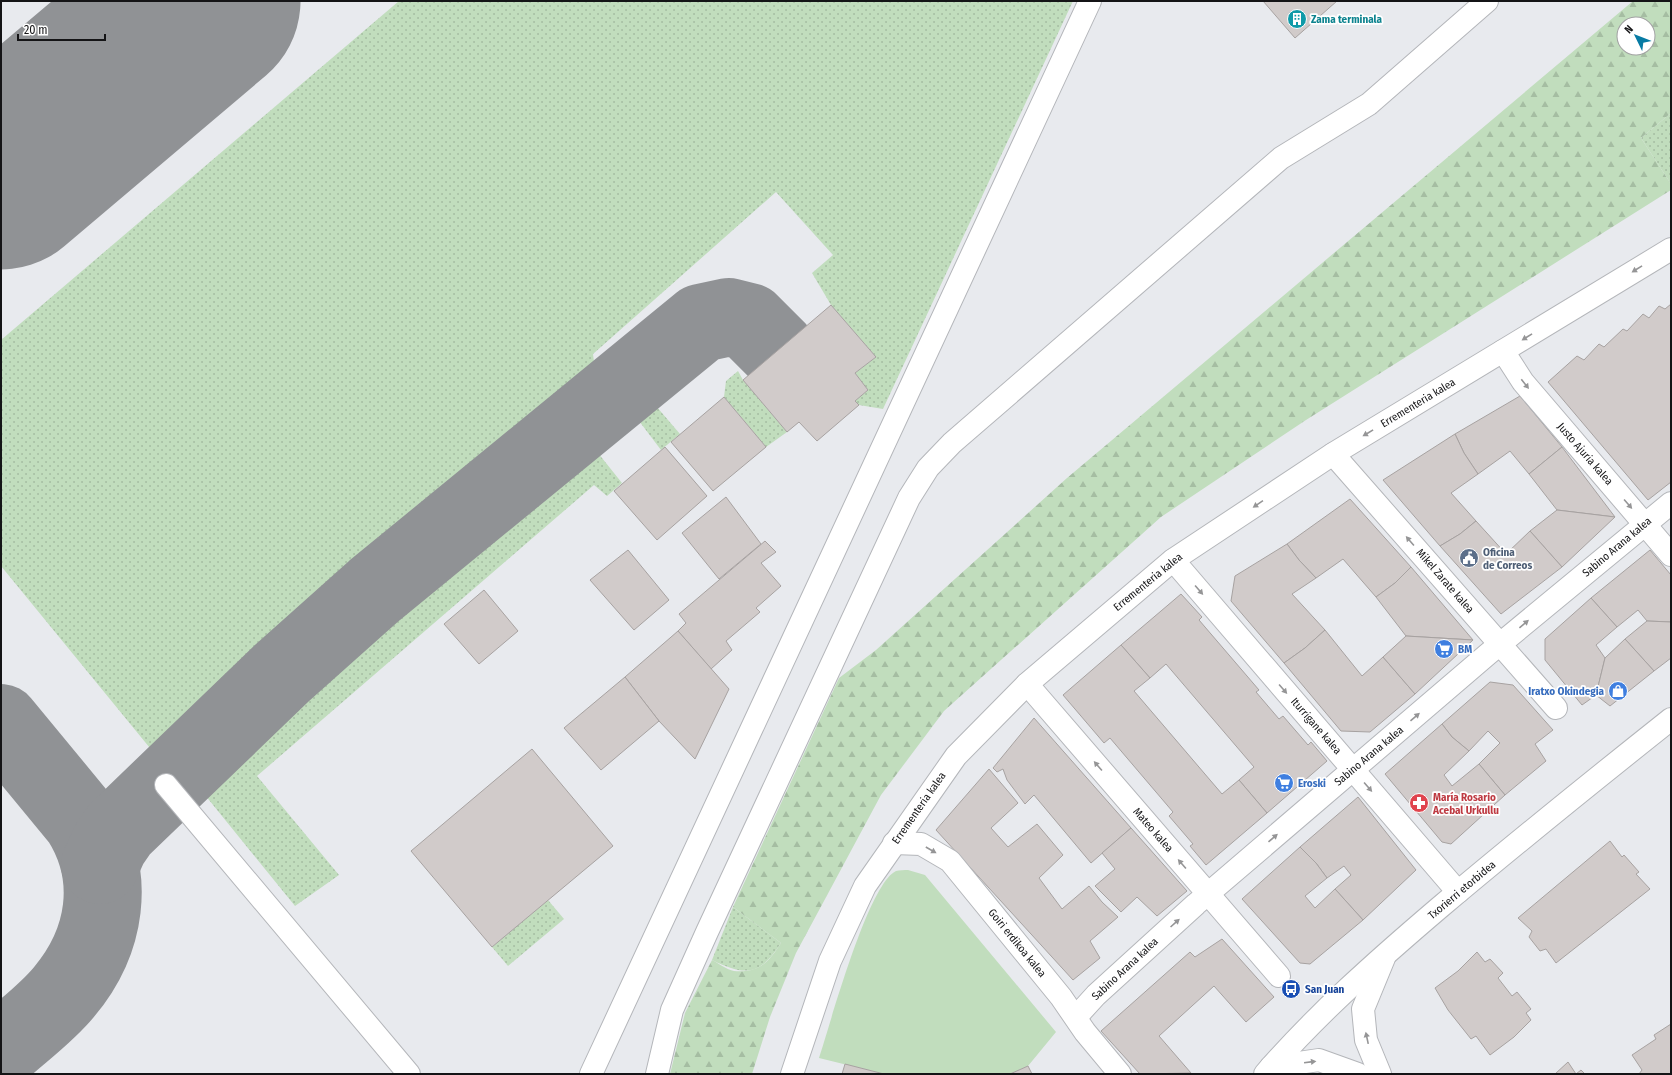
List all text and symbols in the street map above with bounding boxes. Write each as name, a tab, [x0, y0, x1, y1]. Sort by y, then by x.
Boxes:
building icon: Zama terminala	[1286, 8, 1308, 30]
place label: Zama terminala	[1311, 13, 1382, 26]
scale bar	[18, 16, 105, 42]
north arrow	[1616, 16, 1656, 56]
text: 20 m	[24, 23, 48, 37]
text: N	[1622, 23, 1636, 36]
one-way arrow	[1631, 265, 1643, 272]
one-way arrow	[1522, 333, 1532, 341]
street label: Errementeria kalea	[1378, 376, 1458, 430]
one-way arrow	[1521, 378, 1529, 389]
street label: Justo Ajuria kalea	[1555, 420, 1615, 488]
one-way arrow	[1362, 430, 1373, 437]
one-way arrow	[1624, 498, 1633, 509]
one-way arrow	[1253, 500, 1264, 508]
street label: Sabino Arana kalea	[1580, 514, 1654, 580]
one-way arrow	[1405, 536, 1414, 547]
street label: Mikel Zarate kalea	[1413, 546, 1477, 616]
place label: Oficina de Correos	[1483, 546, 1532, 572]
public building icon: Oficina de Correos	[1458, 547, 1480, 569]
street label: Errementeria kalea	[1111, 550, 1185, 614]
one-way arrow	[1194, 585, 1203, 595]
one-way arrow	[1519, 619, 1530, 628]
supermarket icon: BM	[1433, 638, 1455, 660]
place label: BM	[1458, 643, 1472, 656]
shop icon: Iratxo Okindegia	[1607, 680, 1629, 702]
one-way arrow	[1279, 683, 1288, 694]
place label: Iratxo Okindegia	[1528, 685, 1605, 698]
street label: Iturrigane kalea	[1288, 695, 1344, 757]
one-way arrow	[1409, 713, 1420, 722]
street label: Sabino Arana kalea	[1332, 723, 1406, 789]
one-way arrow	[1093, 761, 1102, 771]
street label: Errementeria kalea	[889, 770, 949, 846]
supermarket icon: Eroski	[1273, 772, 1295, 794]
place label: Eroski	[1298, 777, 1326, 790]
one-way arrow	[1364, 782, 1373, 792]
place label: María Rosario Acebal Urkullu	[1432, 791, 1499, 817]
pharmacy icon: María Rosario Acebal Urkullu	[1408, 792, 1430, 814]
street label: Mateo kalea	[1130, 805, 1176, 855]
one-way arrow	[1268, 834, 1279, 843]
one-way arrow	[925, 846, 937, 853]
street label: Txorierri etorbidea	[1426, 858, 1498, 922]
one-way arrow	[1178, 859, 1187, 870]
street label: Goiri erdikoa kalea	[985, 906, 1049, 980]
one-way arrow	[1170, 918, 1180, 928]
street label: Sabino Arana kalea	[1089, 935, 1161, 1003]
bus stop icon: San Juan	[1280, 978, 1302, 1000]
place label: San Juan	[1305, 983, 1345, 996]
one-way arrow	[1363, 1031, 1369, 1044]
one-way arrow	[1304, 1059, 1316, 1065]

